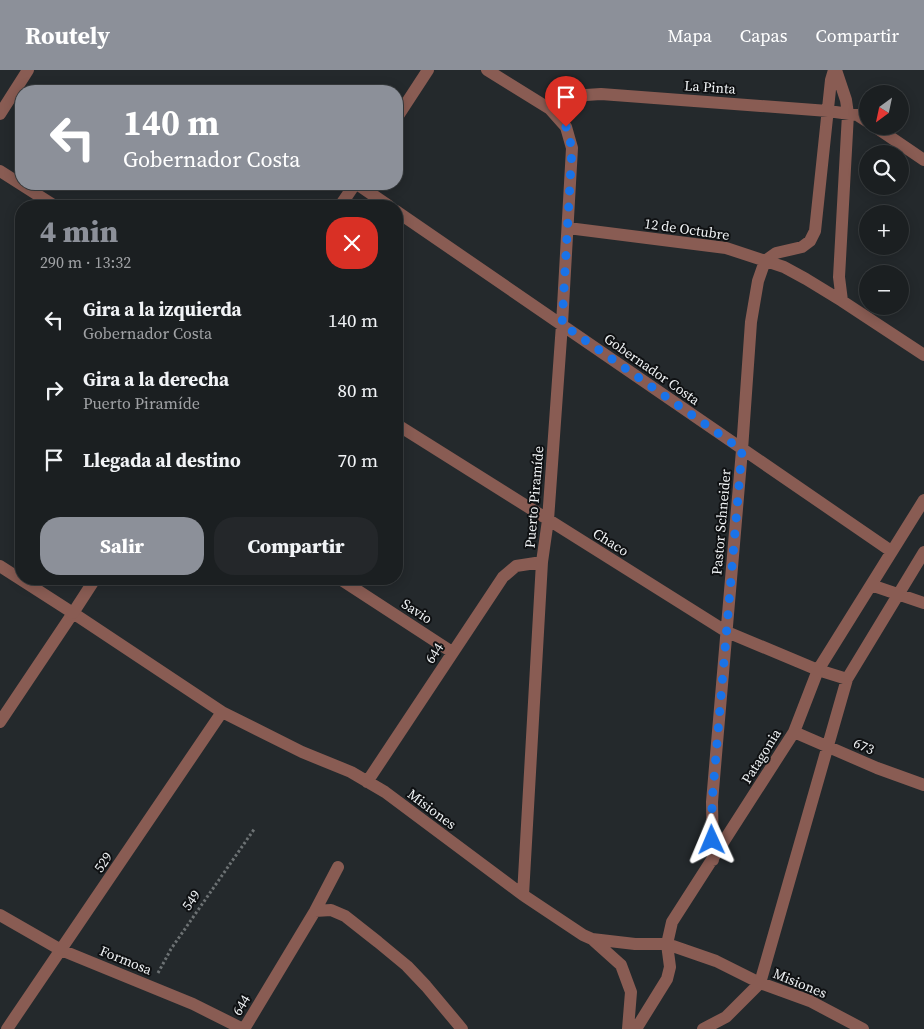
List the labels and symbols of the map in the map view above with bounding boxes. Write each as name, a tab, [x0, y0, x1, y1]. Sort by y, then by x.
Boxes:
street label: La Pinta	[684, 75, 737, 99]
pin	[545, 76, 587, 127]
north arrow	[859, 85, 909, 135]
street label: 12 de Octubre	[643, 213, 731, 245]
street label: Gobernador Costa	[600, 328, 705, 410]
street label: Puerto Piramíde	[520, 445, 548, 549]
street label: Pastor Schneider	[706, 468, 736, 576]
street label: Chaco	[589, 523, 633, 561]
street label: Savio	[398, 594, 437, 629]
street label: 644	[420, 639, 448, 667]
street label: Patagonia	[736, 724, 786, 787]
street label: 673	[850, 733, 878, 759]
street label: Misiones	[403, 784, 461, 834]
position arrow	[685, 813, 737, 865]
street label: 529	[89, 848, 117, 876]
street label: 549	[177, 886, 205, 914]
street label: Formosa	[97, 940, 156, 980]
street label: Misiones	[770, 963, 830, 1003]
street label: 644	[227, 991, 255, 1019]

